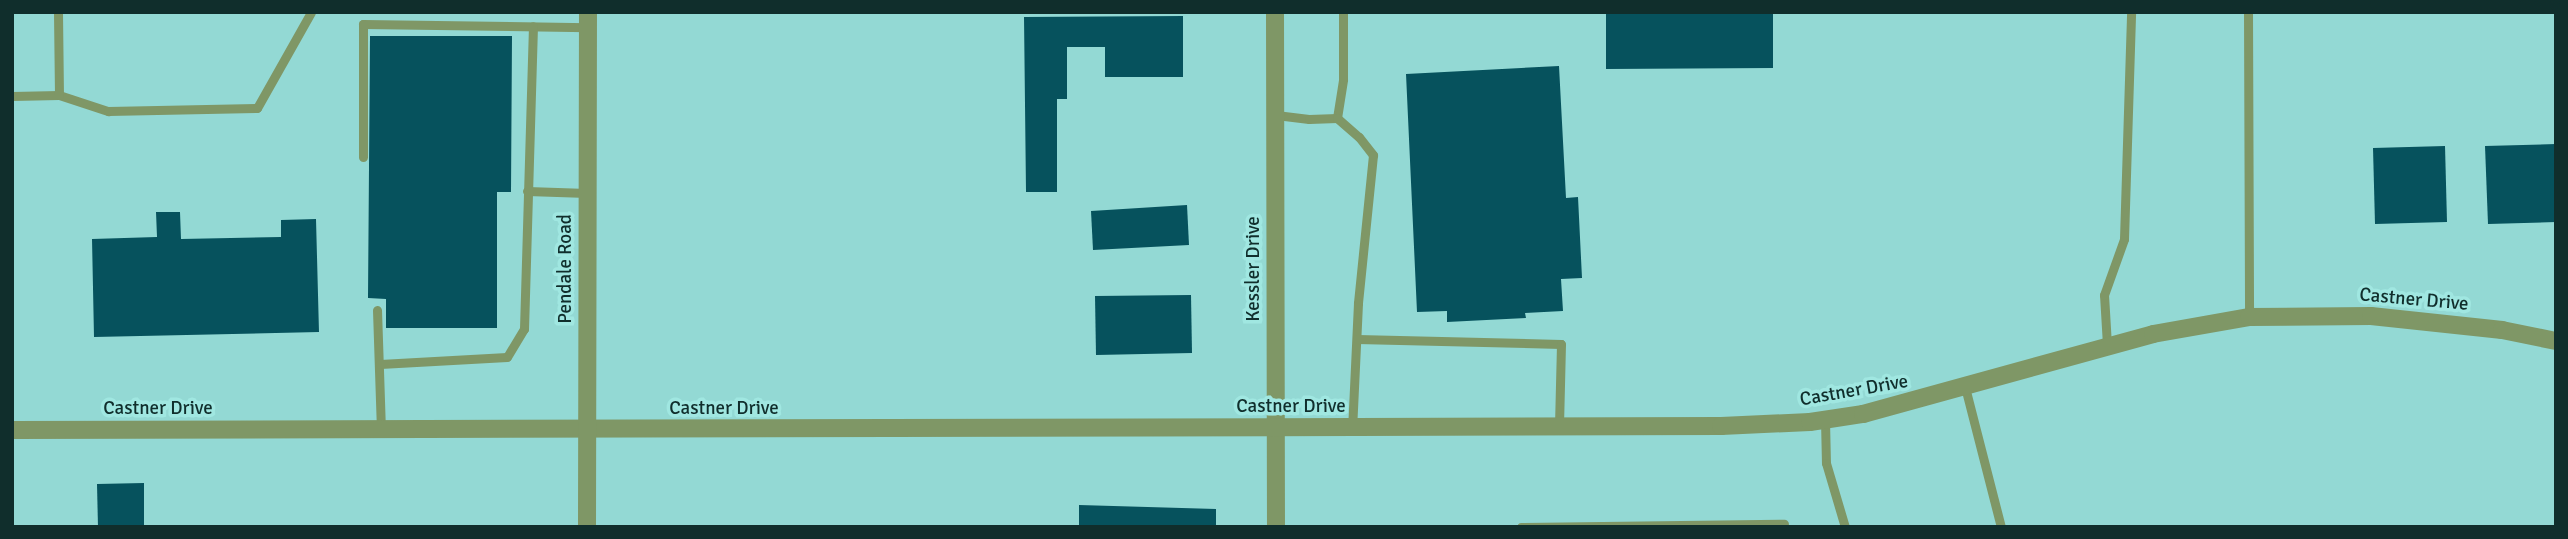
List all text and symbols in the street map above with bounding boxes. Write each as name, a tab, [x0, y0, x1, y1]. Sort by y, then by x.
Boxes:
street label: Pendale Road	[555, 214, 577, 324]
street label: Kessler Drive	[1243, 216, 1265, 322]
street label: Castner Drive	[2358, 284, 2470, 316]
street label: Castner Drive	[1798, 370, 1910, 412]
street label: Castner Drive	[1236, 396, 1346, 418]
street label: Castner Drive	[103, 398, 213, 420]
street label: Castner Drive	[669, 398, 779, 420]

